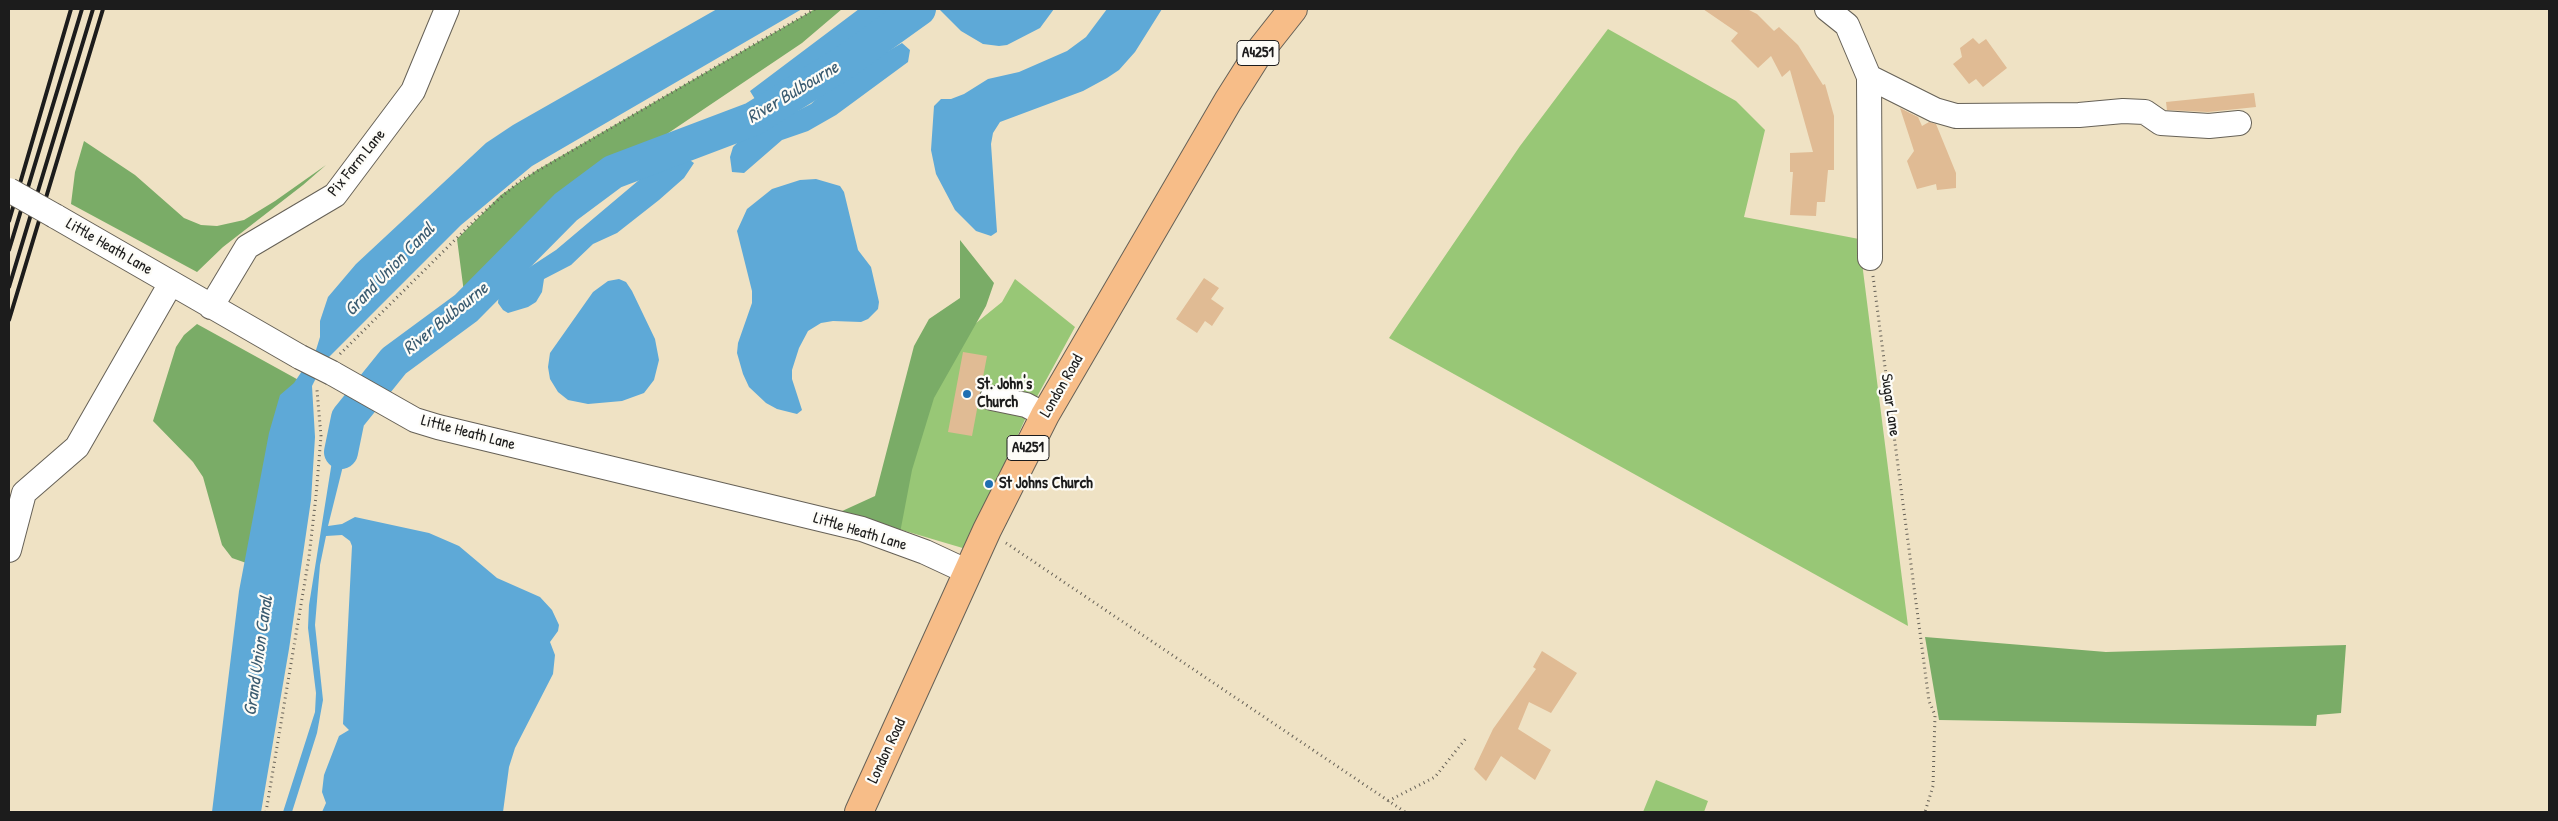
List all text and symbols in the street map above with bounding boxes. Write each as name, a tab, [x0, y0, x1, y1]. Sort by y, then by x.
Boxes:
road number: A4251	[1237, 40, 1279, 66]
water label: River Bulbourne	[743, 57, 843, 129]
street label: Pix Farm Lane	[324, 126, 390, 200]
street label: Little Heath Lane	[62, 215, 156, 279]
water label: Grand Union Canal	[340, 219, 440, 321]
water label: River Bulbourne	[399, 278, 493, 360]
street label: London Road	[1036, 351, 1088, 421]
street label: Sugar Lane	[1876, 373, 1904, 437]
place label: St. John's Church	[977, 375, 1032, 413]
marker: St. John's Church	[961, 388, 973, 400]
street label: Little Heath Lane	[419, 411, 517, 455]
road number: A4251	[1007, 436, 1049, 460]
place label: St Johns Church	[999, 474, 1093, 494]
marker: St Johns Church	[983, 478, 995, 490]
street label: Little Heath Lane	[811, 509, 909, 555]
water label: Grand Union Canal	[240, 595, 278, 717]
street label: London Road	[864, 715, 910, 787]

